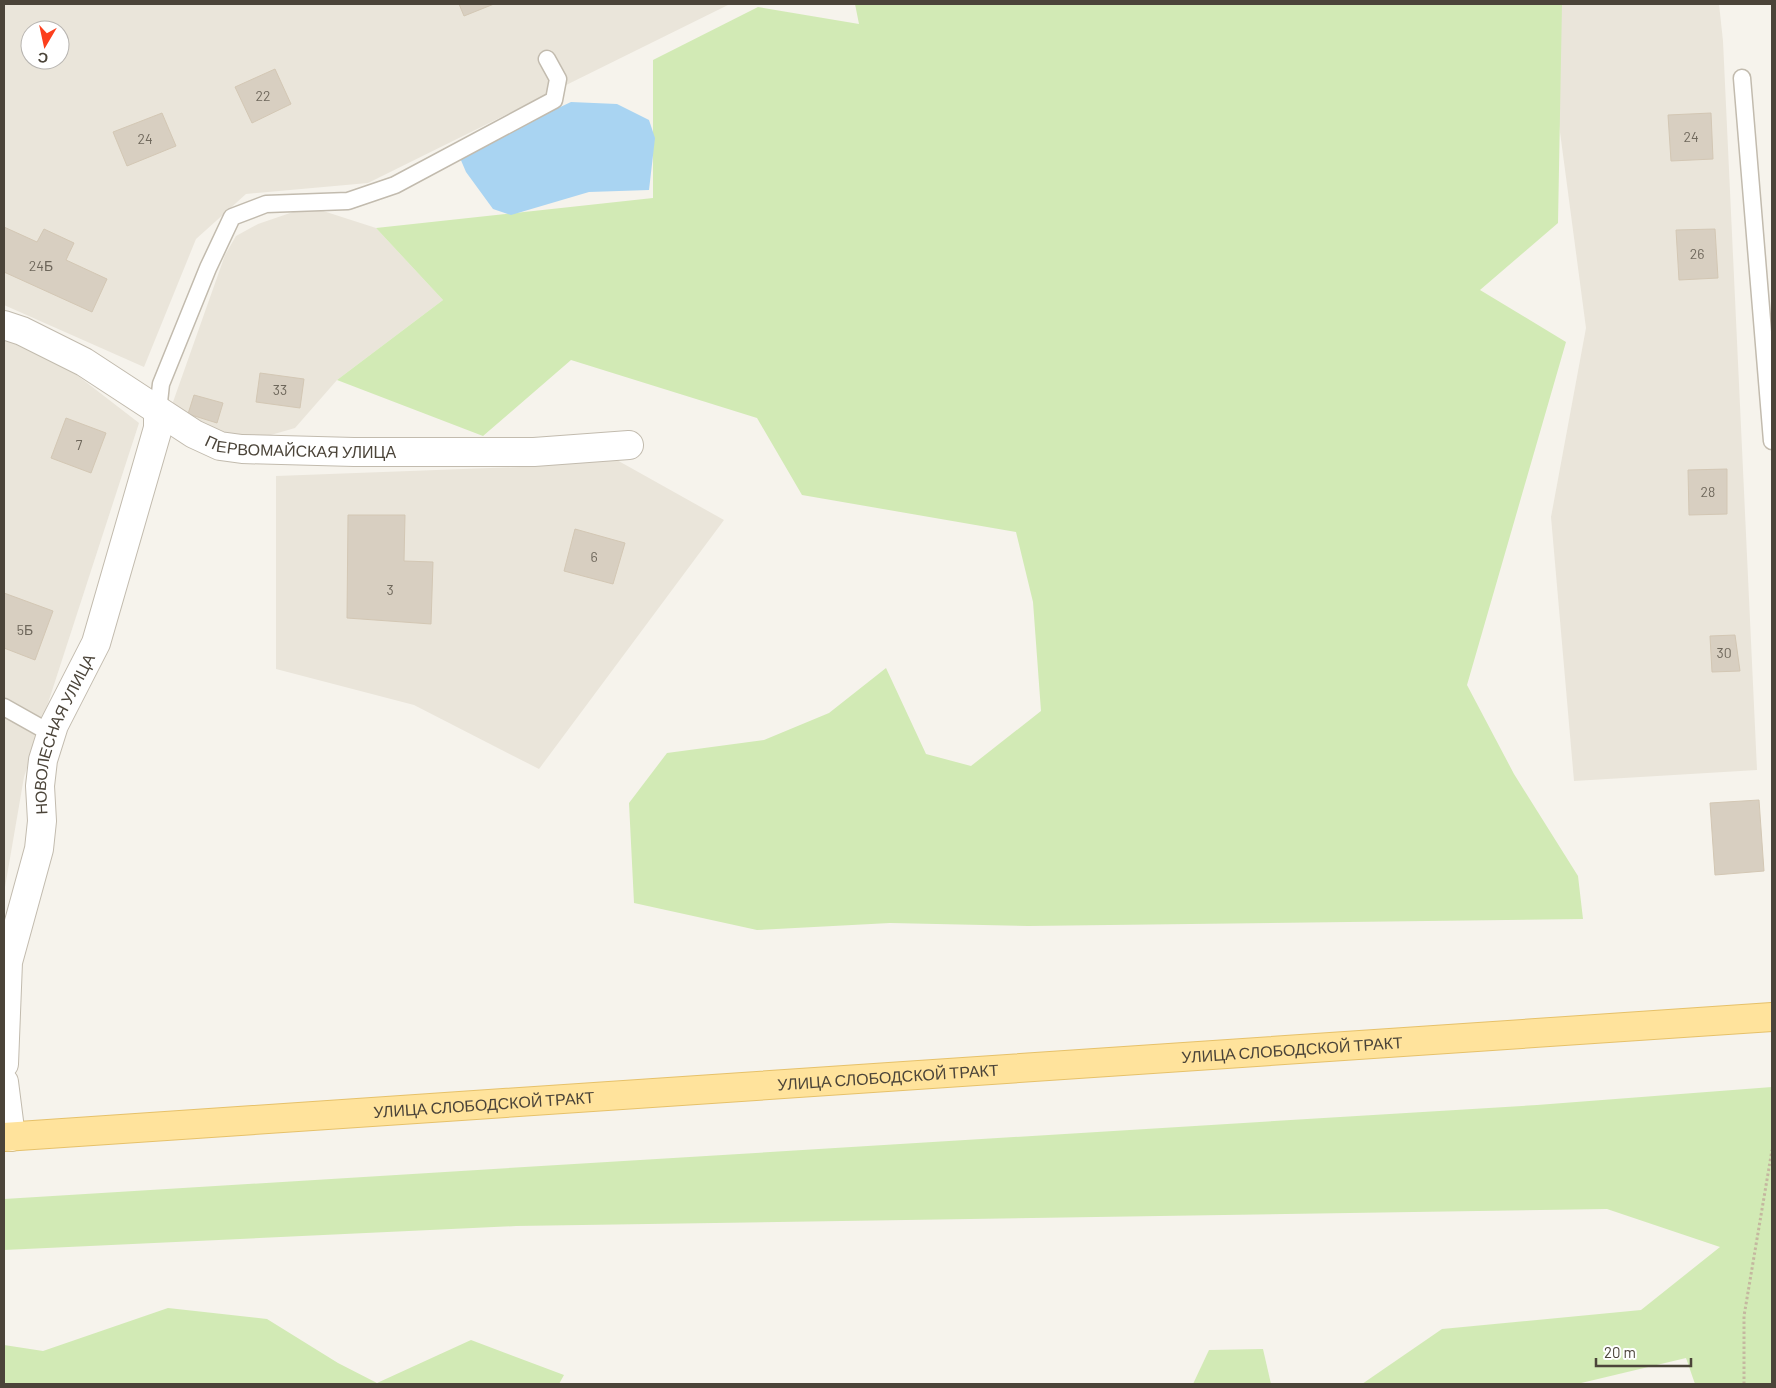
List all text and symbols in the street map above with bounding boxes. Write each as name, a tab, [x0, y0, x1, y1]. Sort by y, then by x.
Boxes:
north arrow	[20, 20, 70, 70]
text: С	[37, 49, 49, 68]
house number: 22	[255, 87, 271, 104]
house number: 24	[1683, 128, 1699, 145]
house number: 24	[137, 130, 153, 147]
house number: 26	[1690, 245, 1704, 262]
house number: 24Б	[29, 257, 53, 274]
house number: 33	[273, 381, 287, 398]
street label: ПЕРВОМАЙСКАЯ УЛИЦА	[203, 431, 396, 461]
house number: 7	[76, 436, 83, 453]
house number: 28	[1701, 483, 1715, 500]
house number: 6	[590, 548, 598, 565]
house number: 3	[386, 581, 394, 598]
house number: 5Б	[17, 621, 33, 638]
house number: 30	[1716, 644, 1732, 661]
street label: НОВОЛЕСНАЯ УЛИЦА	[30, 650, 98, 815]
street label: УЛИЦА СЛОБОДСКОЙ ТРАКТ	[1181, 1032, 1403, 1066]
street label: УЛИЦА СЛОБОДСКОЙ ТРАКТ	[777, 1060, 999, 1093]
street label: УЛИЦА СЛОБОДСКОЙ ТРАКТ	[373, 1087, 595, 1121]
scale bar	[1596, 1336, 1691, 1368]
text: 20 m	[1604, 1343, 1636, 1361]

